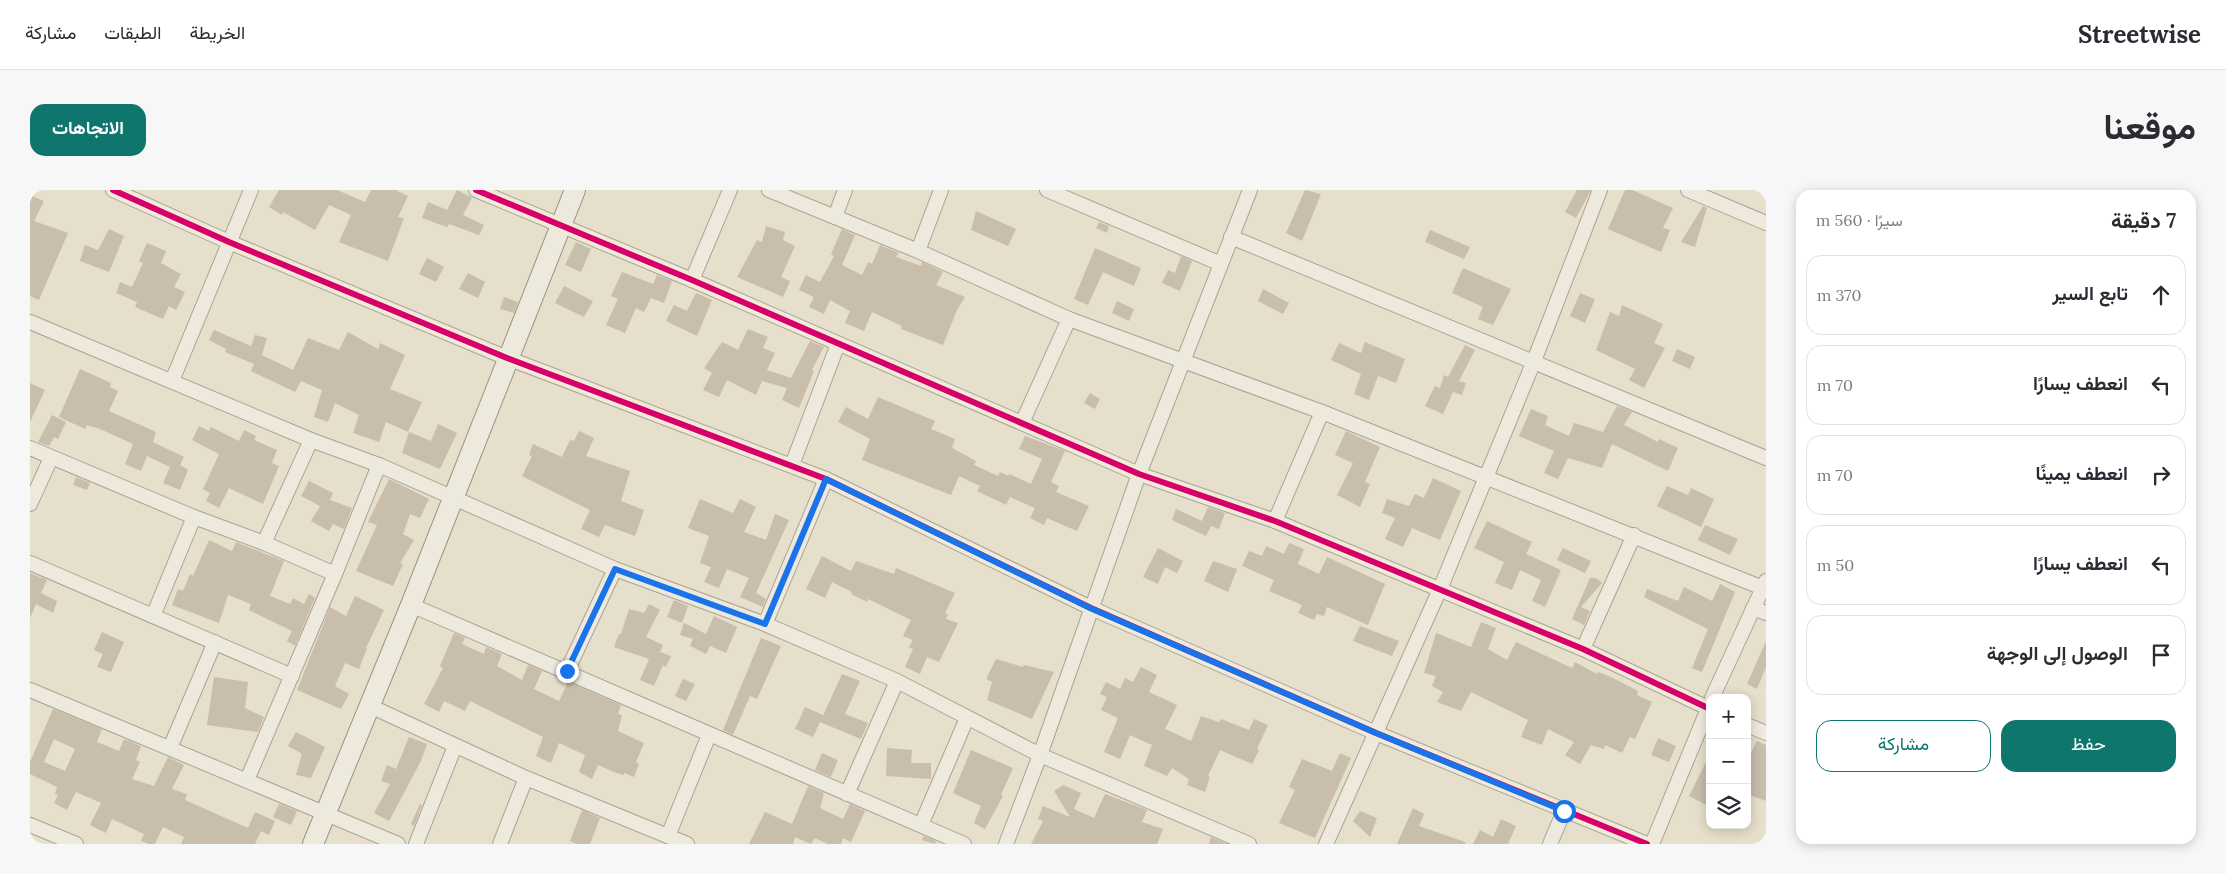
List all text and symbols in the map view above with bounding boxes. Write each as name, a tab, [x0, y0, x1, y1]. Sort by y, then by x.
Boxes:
text: Streetwise	[2078, 19, 2201, 50]
text: مشاركة	[25, 21, 76, 44]
text: الطبقات	[104, 21, 161, 44]
text: الخريطة	[189, 21, 245, 44]
button: الاتجاهات	[30, 104, 146, 156]
text: موقعنا	[2103, 104, 2196, 149]
text: 7 دقيقة	[2111, 207, 2176, 234]
text: سيرًا · 560 m	[1816, 210, 1903, 230]
text: تابع السير	[2052, 281, 2128, 305]
icon: ahead	[2147, 281, 2175, 309]
text: 370 m	[1817, 285, 1861, 305]
text: انعطف يسارًا	[2033, 371, 2128, 395]
icon: left	[2147, 371, 2175, 399]
text: 70 m	[1817, 375, 1853, 395]
text: انعطف يمينًا	[2035, 461, 2128, 485]
icon: right	[2147, 461, 2175, 489]
text: 70 m	[1817, 465, 1853, 485]
text: انعطف يسارًا	[2033, 551, 2128, 575]
icon: left	[2147, 551, 2175, 579]
text: 50 m	[1817, 555, 1854, 575]
text: الوصول إلى الوجهة	[1987, 641, 2128, 665]
icon: arrive	[2147, 641, 2175, 669]
route end	[556, 660, 579, 683]
map controls	[1706, 694, 1751, 829]
button: +	[1706, 694, 1751, 739]
button: مشاركة	[1816, 720, 1991, 772]
button: حفظ	[2001, 720, 2176, 772]
button: −	[1706, 739, 1751, 784]
button: layers	[1706, 784, 1751, 829]
route start	[1553, 800, 1576, 823]

